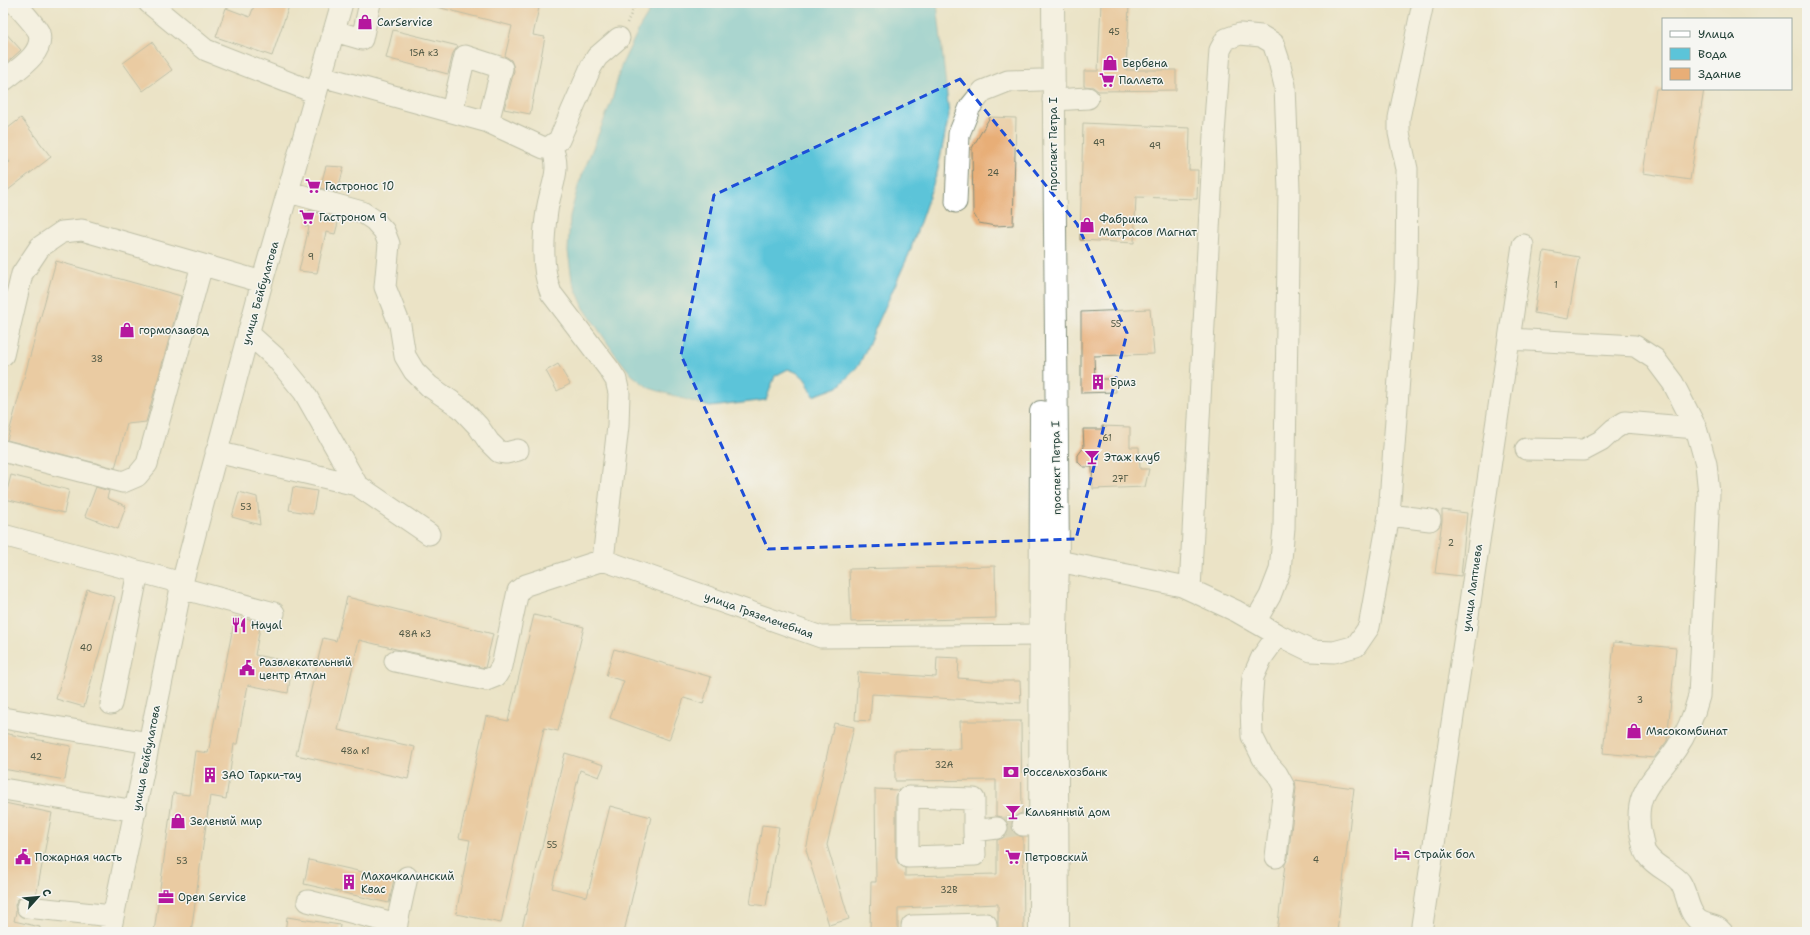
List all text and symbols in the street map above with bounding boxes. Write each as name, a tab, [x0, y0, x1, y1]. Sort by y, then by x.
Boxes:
shop icon: CarService	[356, 13, 374, 31]
place label: CarService	[377, 15, 433, 30]
legend	[1662, 18, 1792, 90]
house number: 45	[1108, 26, 1120, 38]
text: Улица	[1698, 26, 1735, 42]
text: Вода	[1698, 46, 1727, 62]
house number: 15А к3	[409, 47, 439, 59]
shop icon: Бербена	[1101, 54, 1119, 72]
place label: Бербена	[1122, 56, 1168, 71]
text: Здание	[1698, 66, 1742, 82]
supermarket icon: Паллета	[1098, 71, 1116, 89]
place label: Паллета	[1119, 73, 1164, 88]
street label: проспект Петра I	[1046, 97, 1061, 191]
house number: 49	[1093, 137, 1105, 149]
house number: 49	[1149, 140, 1161, 152]
house number: 24	[987, 167, 999, 179]
supermarket icon: Гастронос 10	[304, 177, 322, 195]
place label: Гастронос 10	[325, 179, 394, 194]
supermarket icon: Гастроном 9	[298, 208, 316, 226]
place label: Гастроном 9	[319, 210, 387, 225]
place label: Фабрика Матрасов Магнат	[1099, 212, 1197, 240]
shop icon: Фабрика Матрасов Магнат	[1078, 216, 1096, 234]
street label: улица Бейбулатова	[238, 239, 283, 347]
house number: 9	[308, 251, 314, 263]
house number: 1	[1554, 279, 1558, 291]
house number: 55	[1111, 318, 1121, 330]
shop icon: гормолзавод	[118, 321, 136, 339]
place label: гормолзавод	[139, 323, 209, 338]
house number: 38	[91, 353, 103, 365]
building icon: Бриз	[1089, 373, 1107, 391]
place label: Бриз	[1110, 375, 1136, 390]
street label: проспект Петра I	[1048, 421, 1065, 515]
house number: 61	[1102, 432, 1112, 444]
bar icon: Этаж клуб	[1083, 448, 1101, 466]
place label: Этаж клуб	[1104, 450, 1160, 465]
house number: 27Г	[1112, 473, 1129, 485]
house number: 53	[240, 501, 252, 513]
house number: 2	[1448, 537, 1454, 549]
street label: улица Лаптиева	[1459, 543, 1486, 633]
street label: улица Грязелечебная	[702, 589, 816, 642]
restaurant icon: Hayal	[230, 616, 248, 634]
place label: Hayal	[251, 618, 283, 633]
house number: 48А к3	[399, 628, 431, 640]
house number: 40	[80, 642, 92, 654]
place label: Развлекательный центр Атлан	[259, 655, 352, 683]
public building icon: Развлекательный центр Атлан	[238, 659, 256, 677]
house number: 3	[1637, 694, 1643, 706]
street label: улица Бейбулатова	[129, 704, 164, 812]
shop icon: Мясокомбинат	[1625, 722, 1643, 740]
place label: Мясокомбинат	[1646, 724, 1728, 739]
house number: 48а к1	[340, 745, 370, 757]
house number: 42	[30, 751, 42, 763]
house number: 32А	[935, 759, 954, 771]
bank icon: Россельхозбанк	[1002, 763, 1020, 781]
place label: Россельхозбанк	[1023, 765, 1108, 780]
building icon: ЗАО Тарки-тау	[201, 766, 219, 784]
place label: ЗАО Тарки-тау	[222, 768, 301, 783]
bar icon: Кальянный дом	[1004, 803, 1022, 821]
place label: Кальянный дом	[1025, 805, 1111, 820]
shop icon: Зеленый мир	[169, 812, 187, 830]
place label: Зеленый мир	[190, 814, 262, 829]
house number: 55	[547, 839, 557, 851]
hotel icon: Страйк бол	[1393, 845, 1411, 863]
place label: Страйк бол	[1414, 847, 1475, 862]
public building icon: Пожарная часть	[14, 848, 32, 866]
supermarket icon: Петровский	[1004, 848, 1022, 866]
place label: Пожарная часть	[35, 850, 123, 865]
place label: Петровский	[1025, 850, 1088, 865]
house number: 4	[1313, 854, 1319, 866]
house number: 53	[176, 855, 188, 867]
place label: Махачкалинский Квас	[361, 869, 454, 897]
building icon: Махачкалинский Квас	[340, 873, 358, 891]
north arrow	[18, 877, 58, 917]
house number: 32В	[940, 884, 958, 896]
text: С	[38, 886, 55, 899]
office icon: Open Service	[157, 888, 175, 906]
place label: Open Service	[178, 890, 246, 905]

